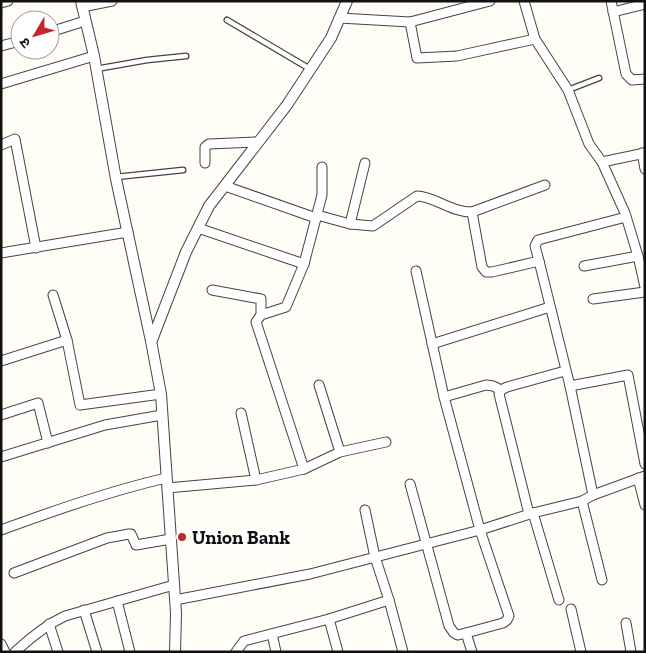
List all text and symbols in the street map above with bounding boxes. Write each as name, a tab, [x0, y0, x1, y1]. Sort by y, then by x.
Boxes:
north arrow	[10, 10, 60, 60]
text: उ	[15, 34, 34, 51]
place label: Union Bank	[192, 526, 291, 549]
marker: Union Bank	[176, 531, 188, 543]

